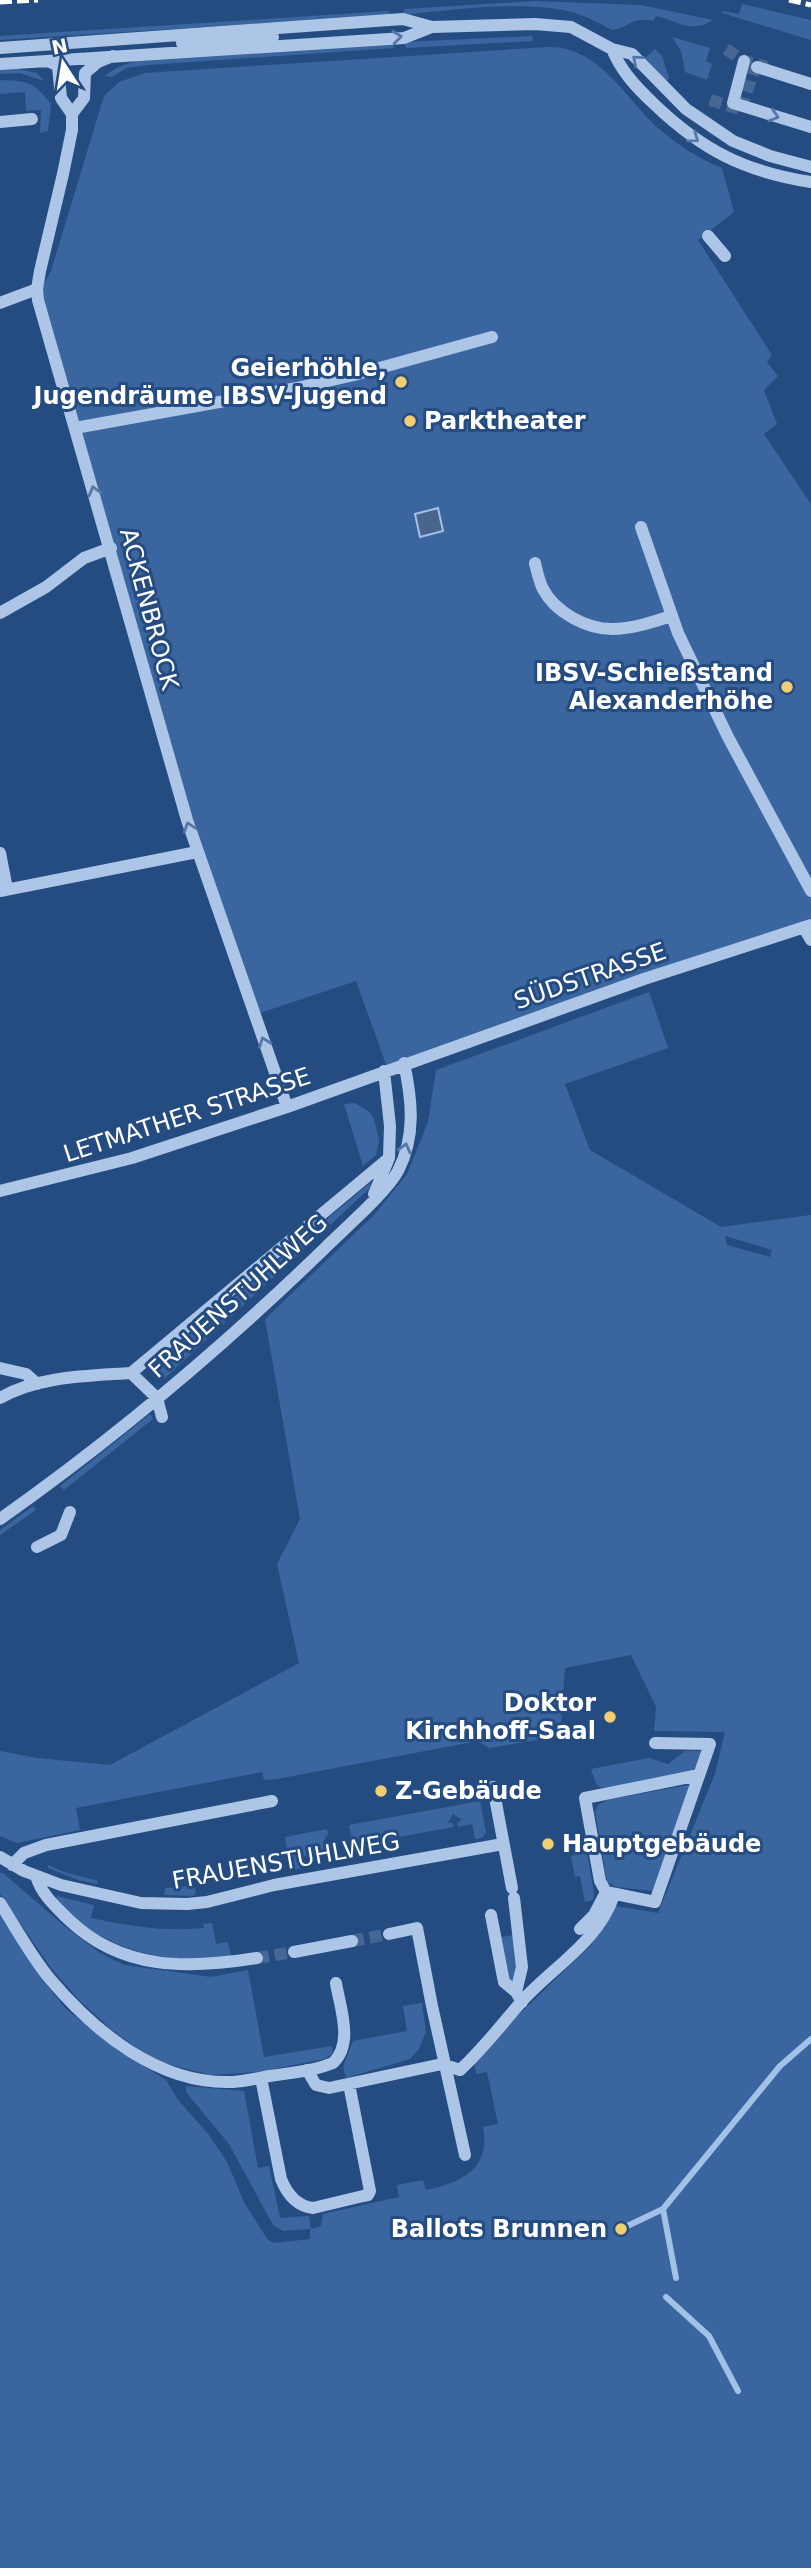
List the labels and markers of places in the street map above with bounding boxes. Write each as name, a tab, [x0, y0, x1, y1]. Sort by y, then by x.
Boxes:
place label: Geierhöhle, Jugendräume IBSV-Jugend	[31, 354, 387, 410]
marker: Geierhöhle, Jugendräume IBSV-Jugend	[393, 374, 409, 390]
place label: Parktheater	[424, 407, 586, 435]
marker: Parktheater	[402, 413, 418, 429]
place label: IBSV-Schießstand Alexanderhöhe	[535, 659, 773, 715]
marker: IBSV-Schießstand Alexanderhöhe	[779, 679, 795, 695]
place label: Doktor Kirchhoff-Saal	[405, 1689, 596, 1745]
marker: Doktor Kirchhoff-Saal	[602, 1709, 618, 1725]
place label: Z-Gebäude	[395, 1777, 542, 1805]
marker: Z-Gebäude	[373, 1783, 389, 1799]
place label: Hauptgebäude	[562, 1830, 761, 1858]
marker: Hauptgebäude	[540, 1836, 556, 1852]
place label: Ballots Brunnen	[391, 2215, 607, 2243]
marker: Ballots Brunnen	[613, 2221, 629, 2237]

